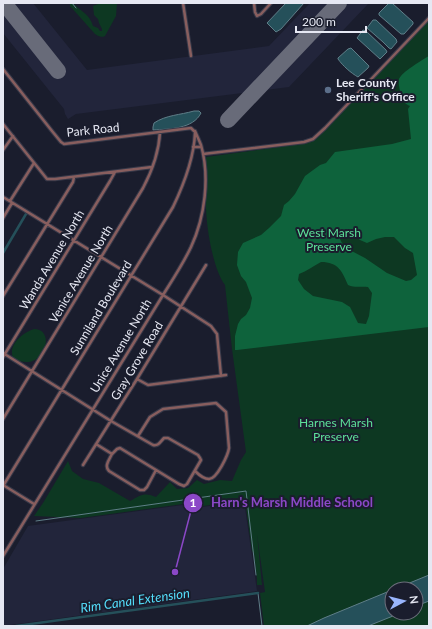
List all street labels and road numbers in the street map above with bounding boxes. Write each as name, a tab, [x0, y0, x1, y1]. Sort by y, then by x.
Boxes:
street label: Park Road	[66, 119, 120, 140]
street label: Wanda Avenue North	[16, 207, 87, 312]
street label: Venice Avenue North	[45, 222, 116, 325]
street label: Sunniland Boulevard	[66, 258, 135, 358]
street label: Unice Avenue North	[87, 296, 155, 395]
street label: Gray Grove Road	[107, 319, 166, 403]

